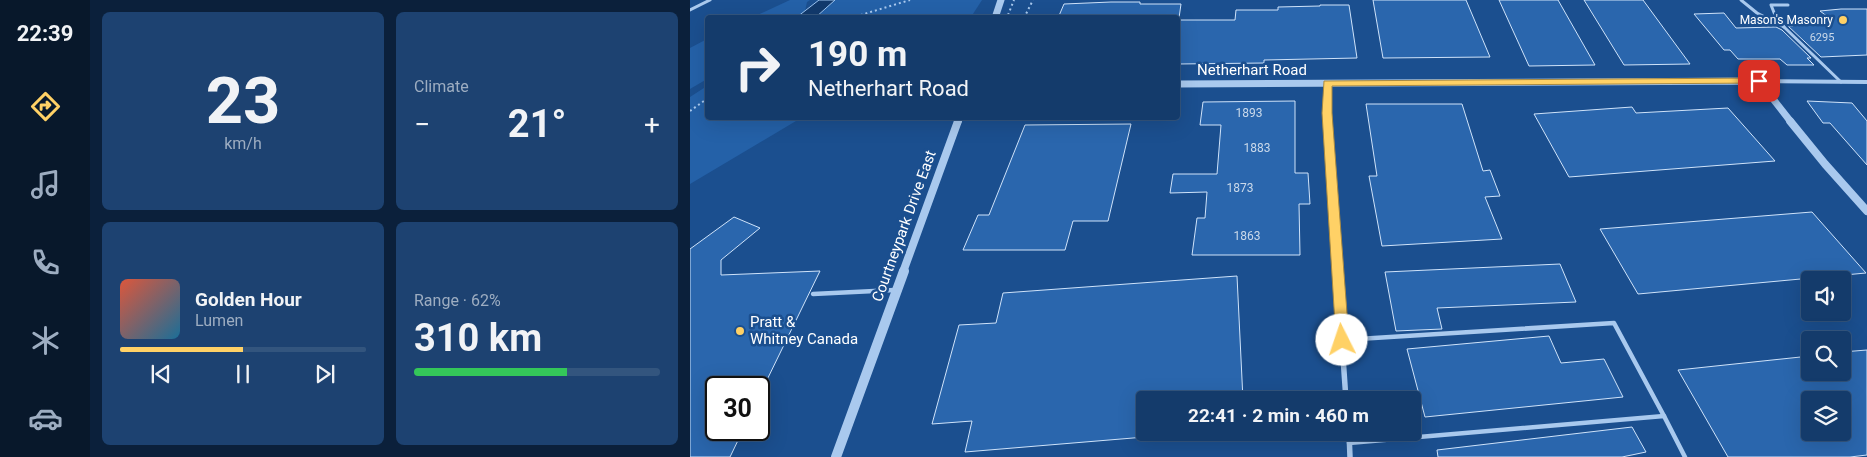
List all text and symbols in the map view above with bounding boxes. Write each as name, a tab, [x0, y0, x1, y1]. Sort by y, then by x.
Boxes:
place label: Mason's Masonry	[1740, 13, 1833, 27]
marker: Mason's Masonry	[1837, 14, 1849, 26]
text: 22:39	[17, 21, 73, 46]
house number: 6295	[1810, 31, 1834, 44]
text: 190 m	[808, 34, 907, 75]
icon: right	[725, 35, 790, 100]
pin	[1738, 60, 1780, 102]
street label: Netherhart Road	[1197, 61, 1307, 79]
text: 23	[206, 63, 280, 139]
icon: arrive	[1745, 67, 1773, 95]
text: Netherhart Road	[808, 76, 969, 101]
text: Climate	[414, 77, 469, 96]
icon: directions	[28, 89, 63, 124]
text: 21°	[508, 102, 566, 146]
house number: 1893	[1236, 106, 1262, 120]
text: −	[414, 108, 430, 141]
text: +	[644, 108, 660, 141]
text: km/h	[224, 134, 262, 153]
house number: 1883	[1244, 141, 1270, 155]
street label: Courtneypark Drive East	[868, 148, 940, 304]
icon: music	[28, 167, 63, 202]
house number: 1873	[1227, 181, 1253, 195]
house number: 1863	[1234, 229, 1260, 243]
icon: phone	[28, 245, 63, 280]
map controls	[1801, 271, 1851, 441]
button: sound	[1801, 271, 1851, 321]
text: Golden Hour	[195, 288, 302, 311]
text: Range · 62%	[414, 291, 501, 310]
text: Lumen	[195, 311, 243, 330]
place label: Pratt & Whitney Canada	[750, 313, 858, 348]
position arrow	[1315, 313, 1367, 365]
text: 310 km	[414, 316, 542, 360]
icon: climate	[28, 323, 63, 358]
marker: Pratt & Whitney Canada	[734, 325, 746, 337]
button: search	[1801, 331, 1851, 381]
icon: previous	[147, 360, 175, 388]
icon: pause	[229, 360, 257, 388]
icon: next	[311, 360, 339, 388]
speed limit sign: 30	[705, 376, 770, 441]
button: layers	[1801, 391, 1851, 441]
icon: car	[28, 401, 63, 436]
text: 22:41 · 2 min · 460 m	[1188, 404, 1369, 427]

